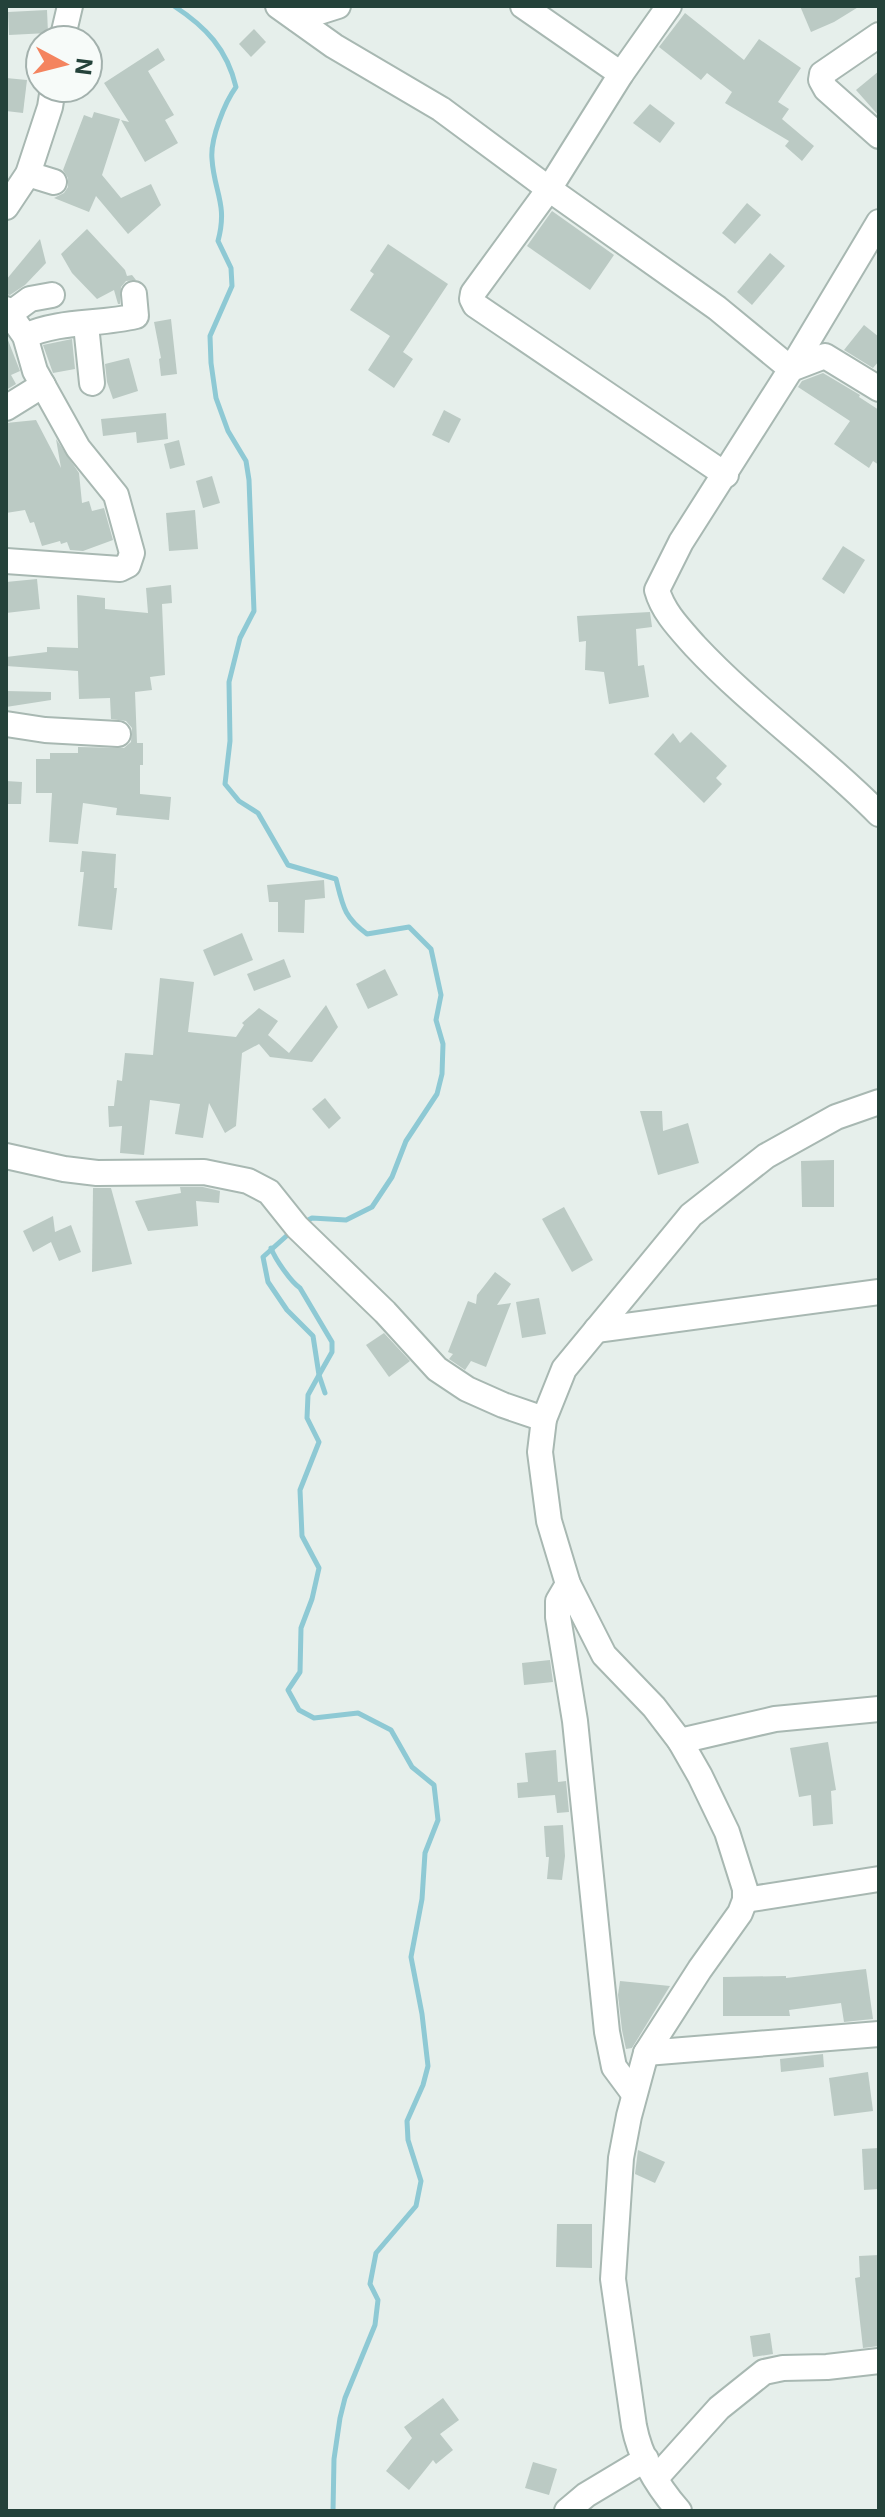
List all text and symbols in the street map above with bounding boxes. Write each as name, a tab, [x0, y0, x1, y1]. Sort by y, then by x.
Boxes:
north arrow	[24, 24, 104, 104]
text: N	[70, 57, 98, 76]

